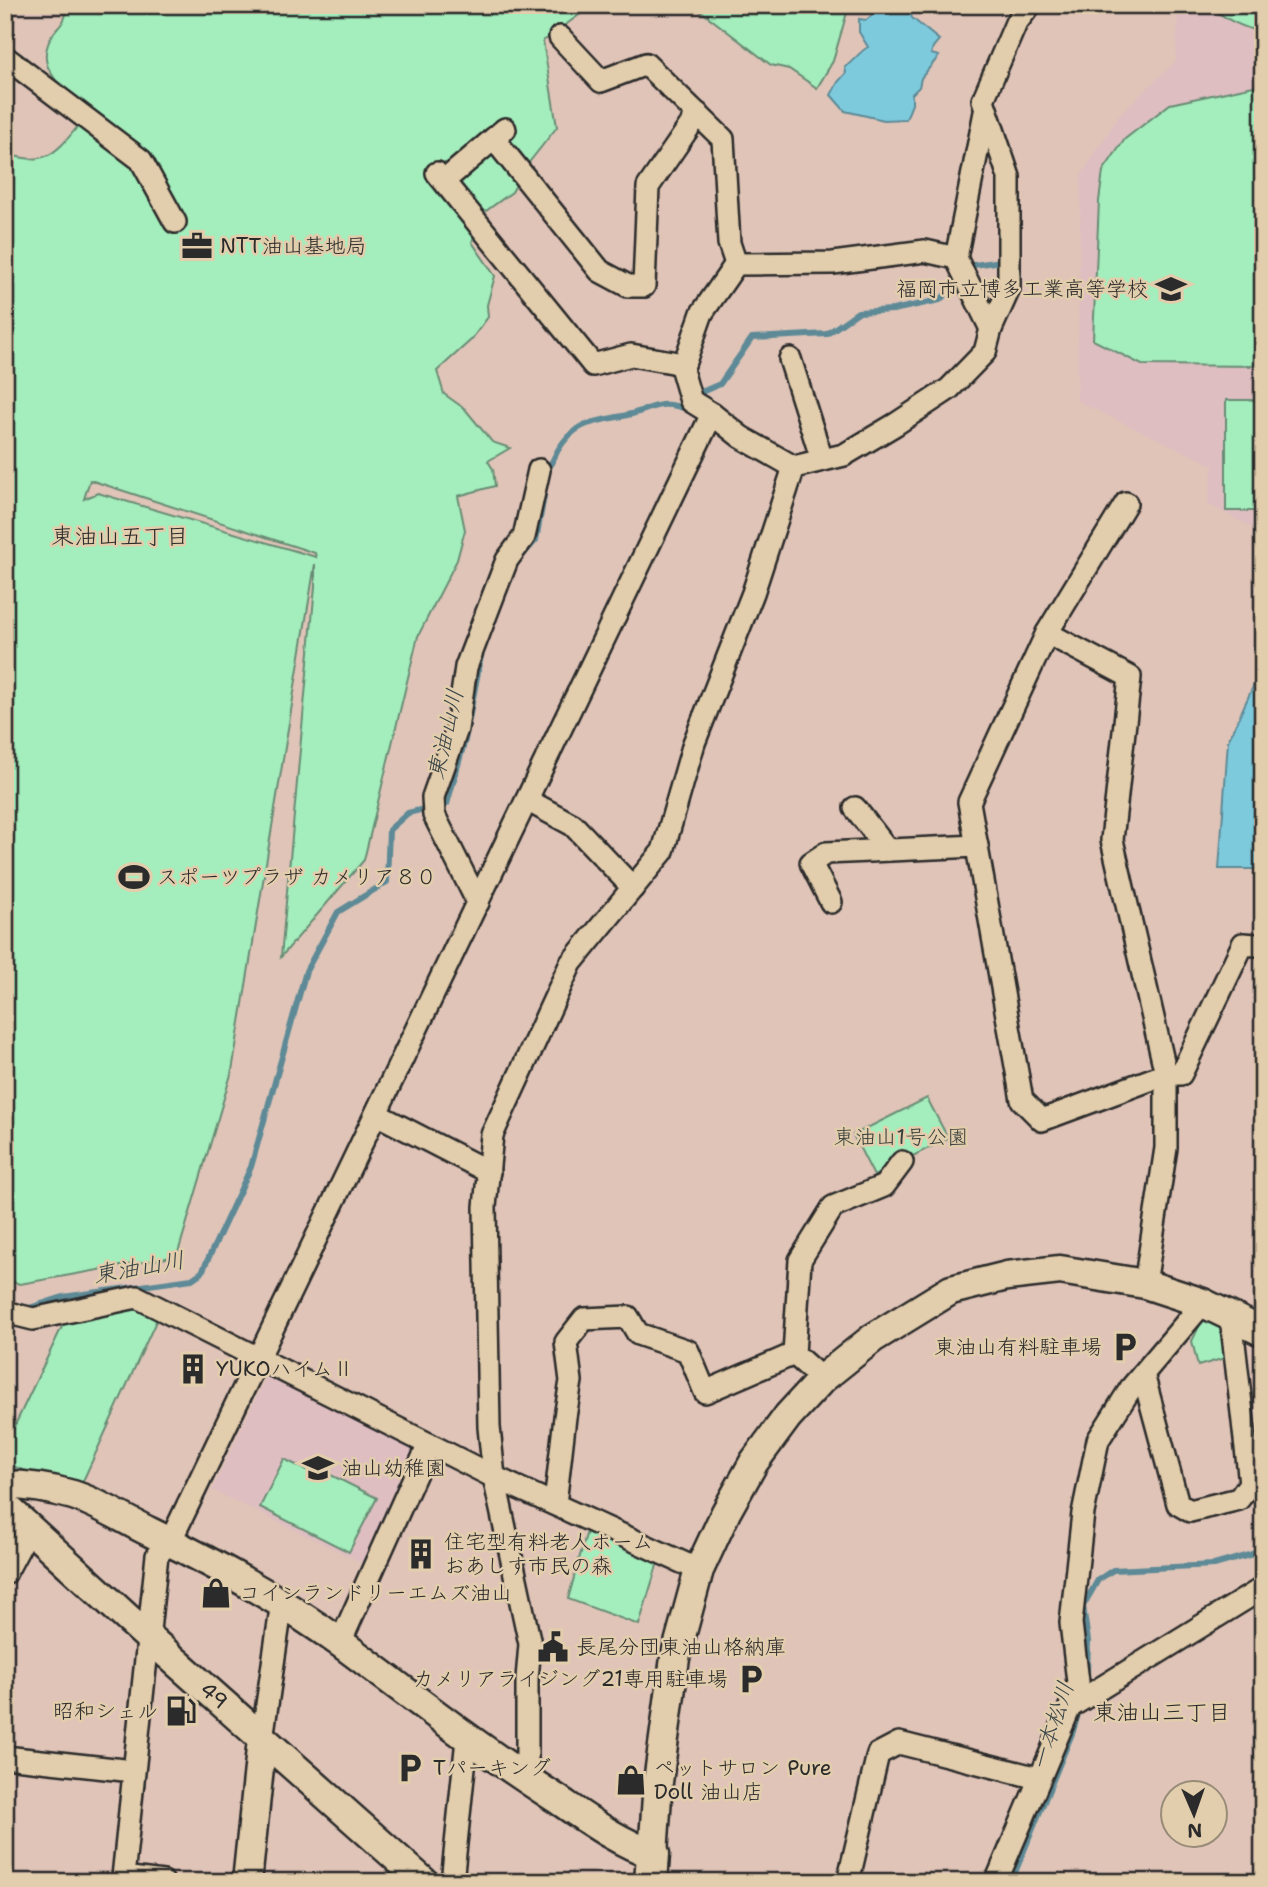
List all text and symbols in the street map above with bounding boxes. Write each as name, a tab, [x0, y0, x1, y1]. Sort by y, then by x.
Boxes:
office icon: NTT油山基地局	[180, 229, 214, 263]
place label: NTT油山基地局	[220, 232, 367, 260]
school or university icon: 福岡市立博多工業高等学校	[1154, 272, 1188, 306]
place label: 福岡市立博多工業高等学校	[896, 275, 1148, 303]
district label: 東油山五丁目	[51, 521, 189, 551]
water label: 東油山川	[420, 686, 470, 782]
sports icon: スポーツプラザ カメリア８０	[117, 860, 151, 894]
place label: スポーツプラザ カメリア８０	[157, 863, 437, 891]
park label: 東油山1号公園	[834, 1123, 968, 1151]
water label: 東油山川	[91, 1244, 187, 1290]
parking icon: 東油山有料駐車場	[1108, 1330, 1142, 1364]
place label: 東油山有料駐車場	[934, 1333, 1102, 1361]
building icon: YUKOハイムⅡ	[176, 1352, 210, 1386]
place label: YUKOハイムⅡ	[216, 1355, 354, 1383]
school or university icon: 油山幼稚園	[301, 1451, 335, 1485]
place label: 油山幼稚園	[341, 1454, 446, 1482]
place label: 住宅型有料老人ホーム おあしす市民の森	[444, 1528, 653, 1580]
building icon: 住宅型有料老人ホーム おあしす市民の森	[404, 1537, 438, 1571]
shop icon: コインランドリーエムズ油山	[199, 1576, 233, 1610]
place label: コインランドリーエムズ油山	[239, 1579, 512, 1607]
public building icon: 長尾分団東油山格納庫	[536, 1630, 570, 1664]
place label: 長尾分団東油山格納庫	[576, 1633, 786, 1661]
parking icon: カメリアライジング21専用駐車場	[734, 1662, 768, 1696]
place label: カメリアライジング21専用駐車場	[413, 1665, 728, 1693]
street label: 49	[194, 1675, 234, 1715]
water label: 一本松川	[1024, 1678, 1080, 1774]
fuel station icon: 昭和シェル	[164, 1694, 198, 1728]
place label: 昭和シェル	[53, 1697, 158, 1725]
district label: 東油山三丁目	[1093, 1697, 1231, 1727]
parking icon: Tパーキング	[393, 1751, 427, 1785]
place label: Tパーキング	[433, 1754, 551, 1782]
place label: ペットサロン Pure Doll 油山店	[654, 1754, 832, 1806]
shop icon: ペットサロン Pure Doll 油山店	[614, 1763, 648, 1797]
north arrow	[1160, 1778, 1230, 1848]
text: N	[1187, 1818, 1203, 1843]

